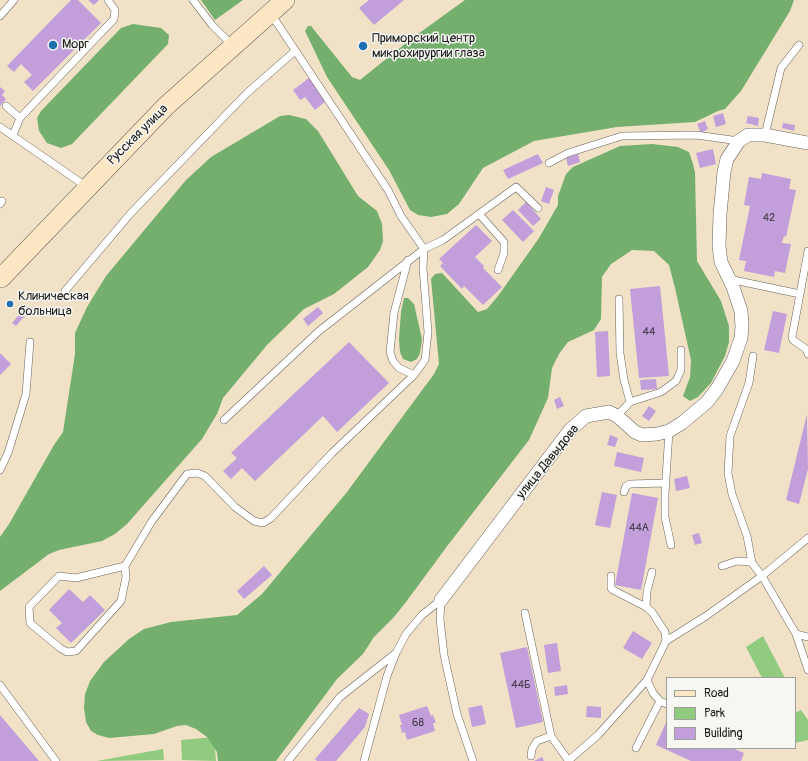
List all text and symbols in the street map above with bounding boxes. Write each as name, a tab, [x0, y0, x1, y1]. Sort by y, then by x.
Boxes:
place label: Приморский центр микрохирургии глаза	[372, 31, 485, 62]
place label: Морг	[62, 37, 89, 53]
marker: Морг	[47, 39, 59, 51]
marker: Приморский центр микрохирургии глаза	[357, 40, 369, 52]
street label: Русская улица	[104, 101, 172, 169]
house number: 42	[763, 211, 775, 225]
place label: Клиническая больница	[18, 289, 89, 320]
marker: Клиническая больница	[5, 299, 15, 309]
house number: 44	[643, 325, 655, 339]
street label: улица Давыдова	[513, 422, 583, 502]
house number: 44А	[629, 521, 649, 535]
legend	[666, 677, 796, 749]
house number: 44Б	[511, 678, 531, 692]
text: Road	[704, 686, 729, 701]
text: Park	[704, 706, 725, 721]
house number: 68	[412, 716, 424, 730]
text: Building	[704, 726, 743, 741]

